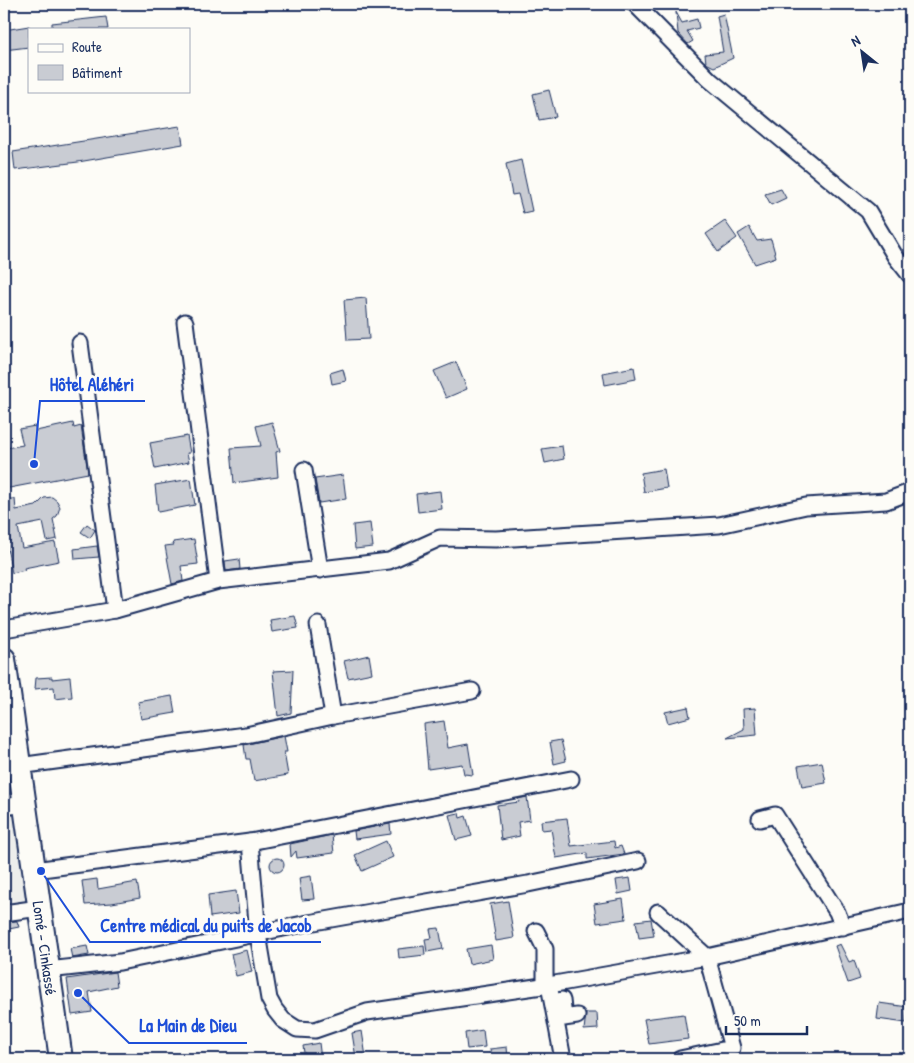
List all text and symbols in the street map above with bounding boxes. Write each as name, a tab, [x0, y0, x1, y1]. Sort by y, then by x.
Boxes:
legend	[28, 28, 190, 92]
north arrow	[836, 28, 886, 78]
text: N	[847, 30, 864, 50]
text: Route	[72, 36, 102, 57]
text: Bâtiment	[72, 62, 123, 83]
callout: Hôtel Aléhéri	[40, 368, 145, 401]
text: Hôtel Aléhéri	[50, 372, 134, 397]
street label: Lomé - Cinkassé	[28, 900, 63, 997]
callout: Centre médical du puits de Jacob	[90, 909, 321, 942]
text: Centre médical du puits de Jacob	[100, 913, 312, 939]
scale bar	[726, 1003, 808, 1035]
callout: La Main de Dieu	[129, 1010, 247, 1043]
text: 50 m	[734, 1010, 761, 1031]
text: La Main de Dieu	[139, 1013, 237, 1038]

